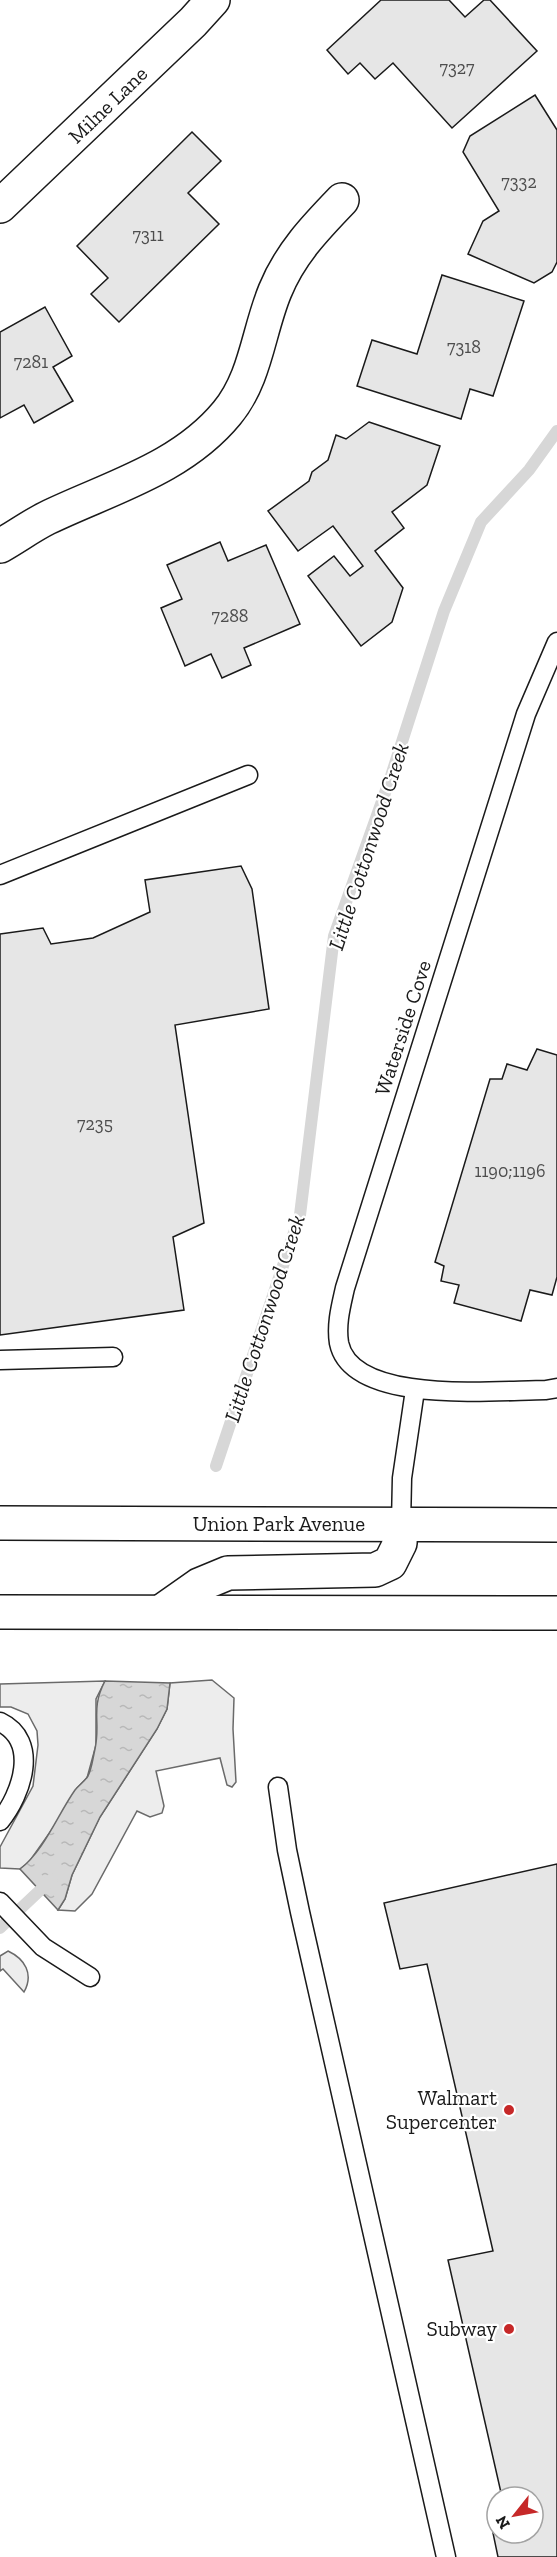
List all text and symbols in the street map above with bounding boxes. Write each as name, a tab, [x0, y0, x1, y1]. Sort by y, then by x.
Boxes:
house number: 7327	[439, 57, 475, 79]
street label: Milne Lane	[63, 61, 152, 148]
house number: 7332	[501, 171, 537, 193]
house number: 7311	[132, 224, 164, 246]
house number: 7318	[447, 336, 481, 358]
house number: 7281	[14, 351, 48, 373]
house number: 7288	[211, 605, 249, 627]
water label: Little Cottonwood Creek	[322, 739, 415, 953]
street label: Waterside Cove	[369, 957, 436, 1099]
house number: 7235	[77, 1113, 113, 1135]
house number: 1190;1196	[475, 1160, 545, 1182]
water label: Little Cottonwood Creek	[218, 1211, 311, 1425]
street label: Union Park Avenue	[193, 1511, 365, 1536]
place label: Walmart Supercenter	[386, 2085, 497, 2134]
marker: Walmart Supercenter	[502, 2103, 516, 2117]
place label: Subway	[426, 2316, 497, 2341]
marker: Subway	[502, 2322, 516, 2336]
north arrow	[485, 2485, 545, 2545]
text: N	[491, 2512, 514, 2533]

